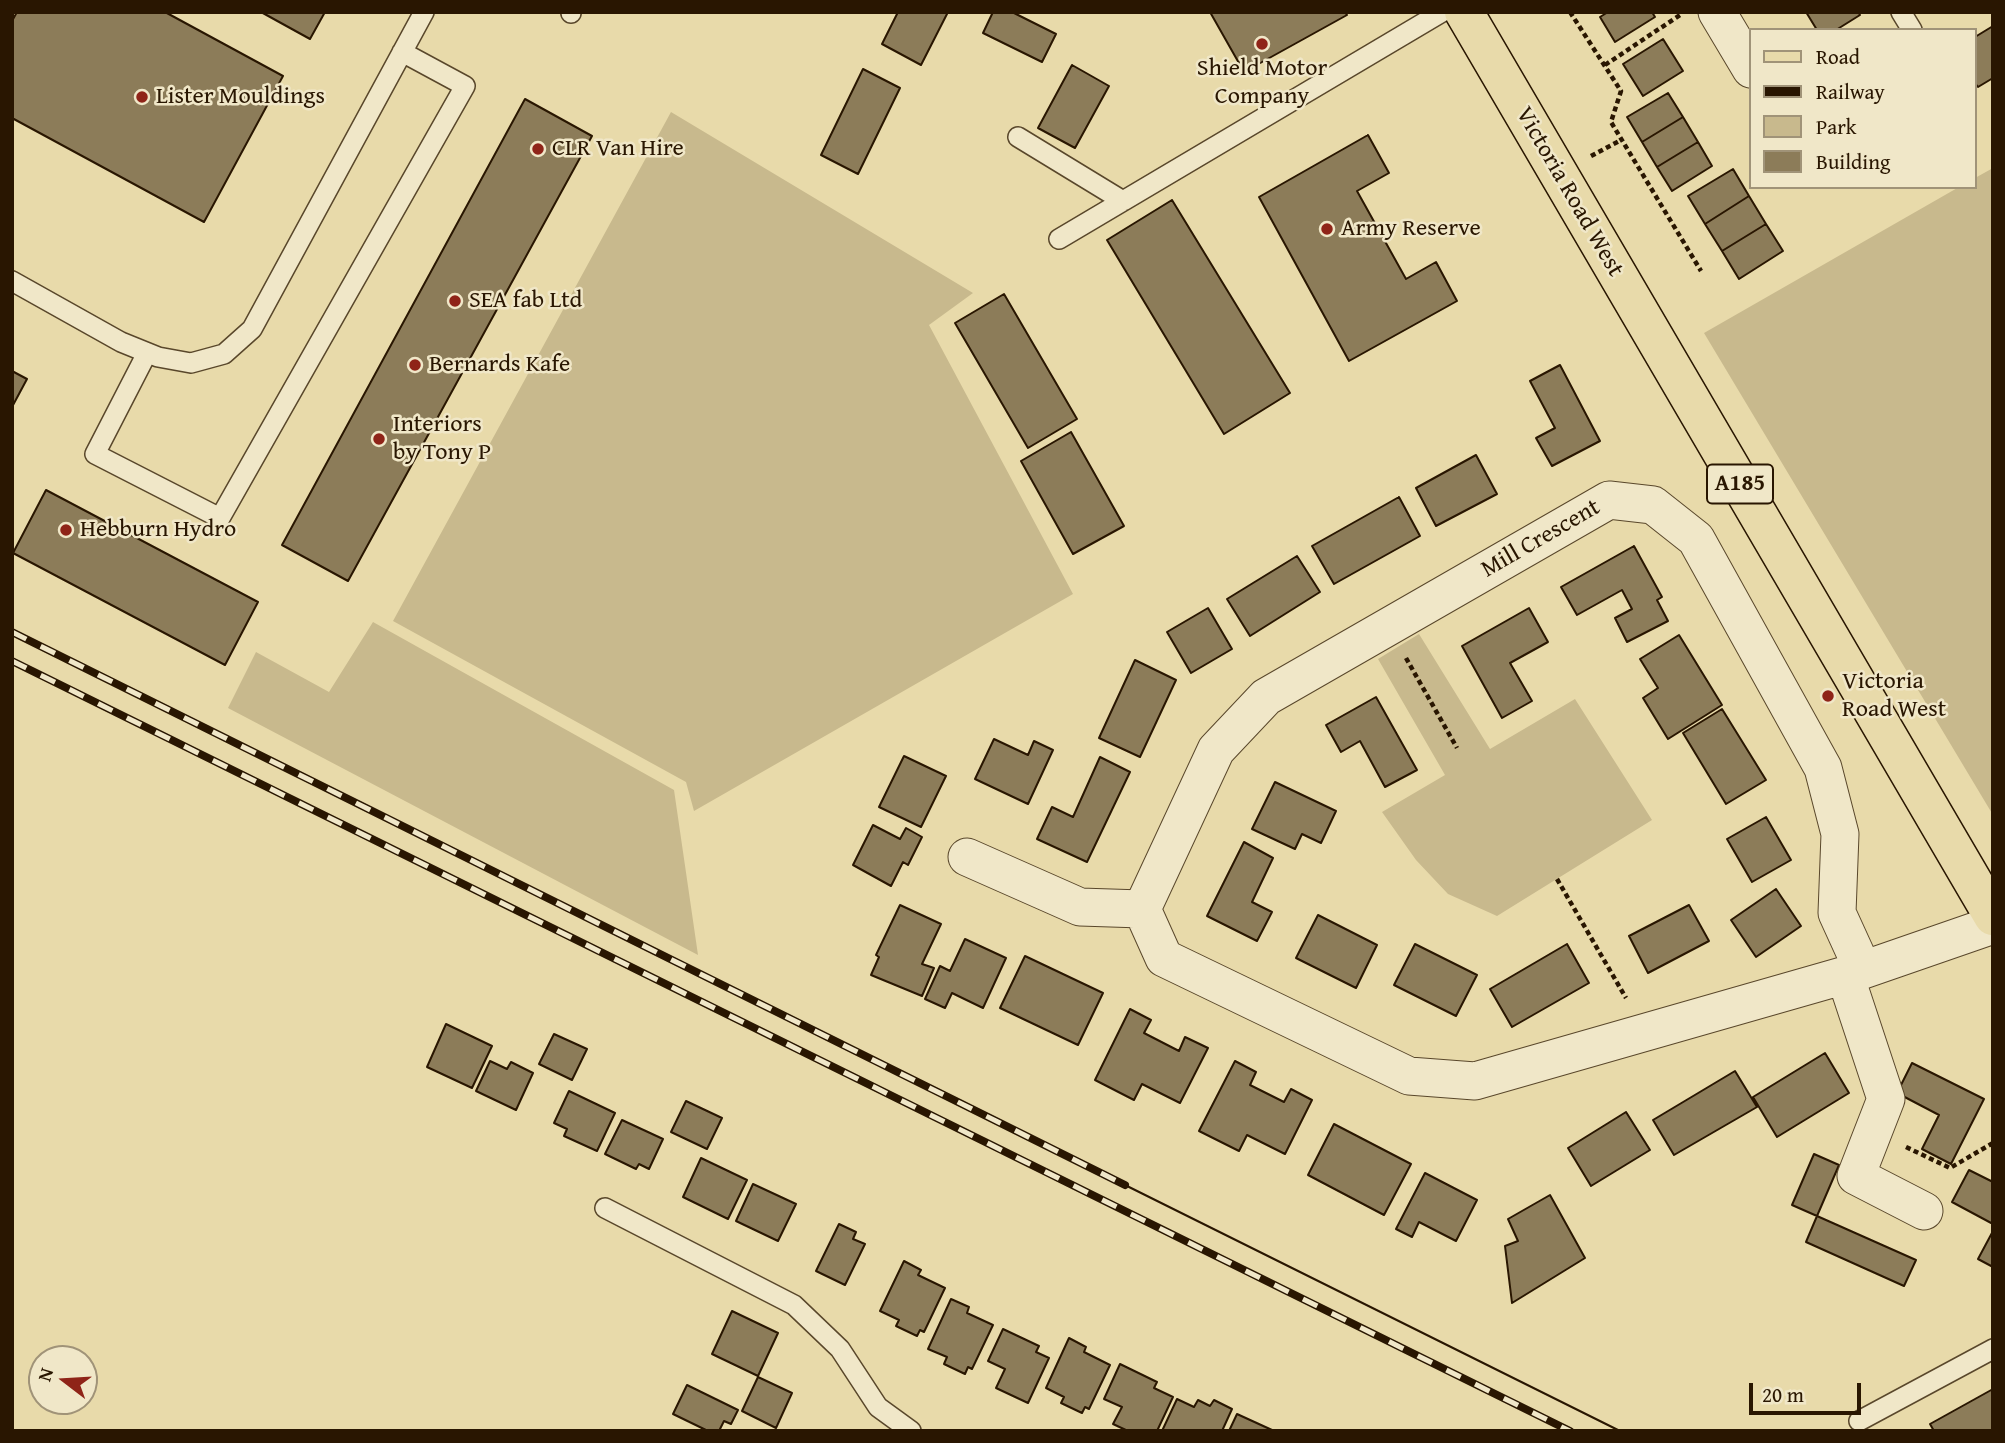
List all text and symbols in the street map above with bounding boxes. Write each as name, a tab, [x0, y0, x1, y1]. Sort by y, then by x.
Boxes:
legend	[1750, 28, 1977, 189]
marker: Shield Motor Company	[1254, 36, 1270, 52]
text: Road	[1816, 41, 1860, 72]
place label: Shield Motor Company	[1197, 55, 1327, 111]
text: Railway	[1816, 76, 1885, 107]
place label: Lister Mouldings	[156, 83, 325, 111]
marker: Lister Mouldings	[134, 89, 150, 105]
street label: Victoria Road West	[1509, 102, 1629, 282]
text: Park	[1816, 111, 1857, 142]
place label: CLR Van Hire	[552, 135, 684, 163]
marker: CLR Van Hire	[530, 141, 546, 157]
text: Building	[1816, 146, 1890, 177]
place label: Army Reserve	[1341, 215, 1481, 243]
marker: Army Reserve	[1319, 221, 1335, 237]
place label: SEA fab Ltd	[469, 287, 582, 315]
marker: SEA fab Ltd	[447, 293, 463, 309]
place label: Bernards Kafe	[429, 351, 570, 379]
marker: Bernards Kafe	[407, 357, 423, 373]
place label: Interiors by Tony P	[393, 411, 491, 467]
marker: Interiors by Tony P	[371, 431, 387, 447]
road number: A185	[1707, 464, 1773, 504]
street label: Mill Crescent	[1476, 493, 1606, 585]
place label: Hebburn Hydro	[80, 516, 236, 544]
marker: Hebburn Hydro	[58, 522, 74, 538]
place label: Victoria Road West	[1842, 668, 1946, 724]
marker: Victoria Road West	[1820, 688, 1836, 704]
north arrow	[28, 1345, 98, 1415]
text: N	[30, 1364, 60, 1385]
scale bar	[1753, 1370, 1865, 1414]
text: 20 m	[1762, 1379, 1804, 1410]

